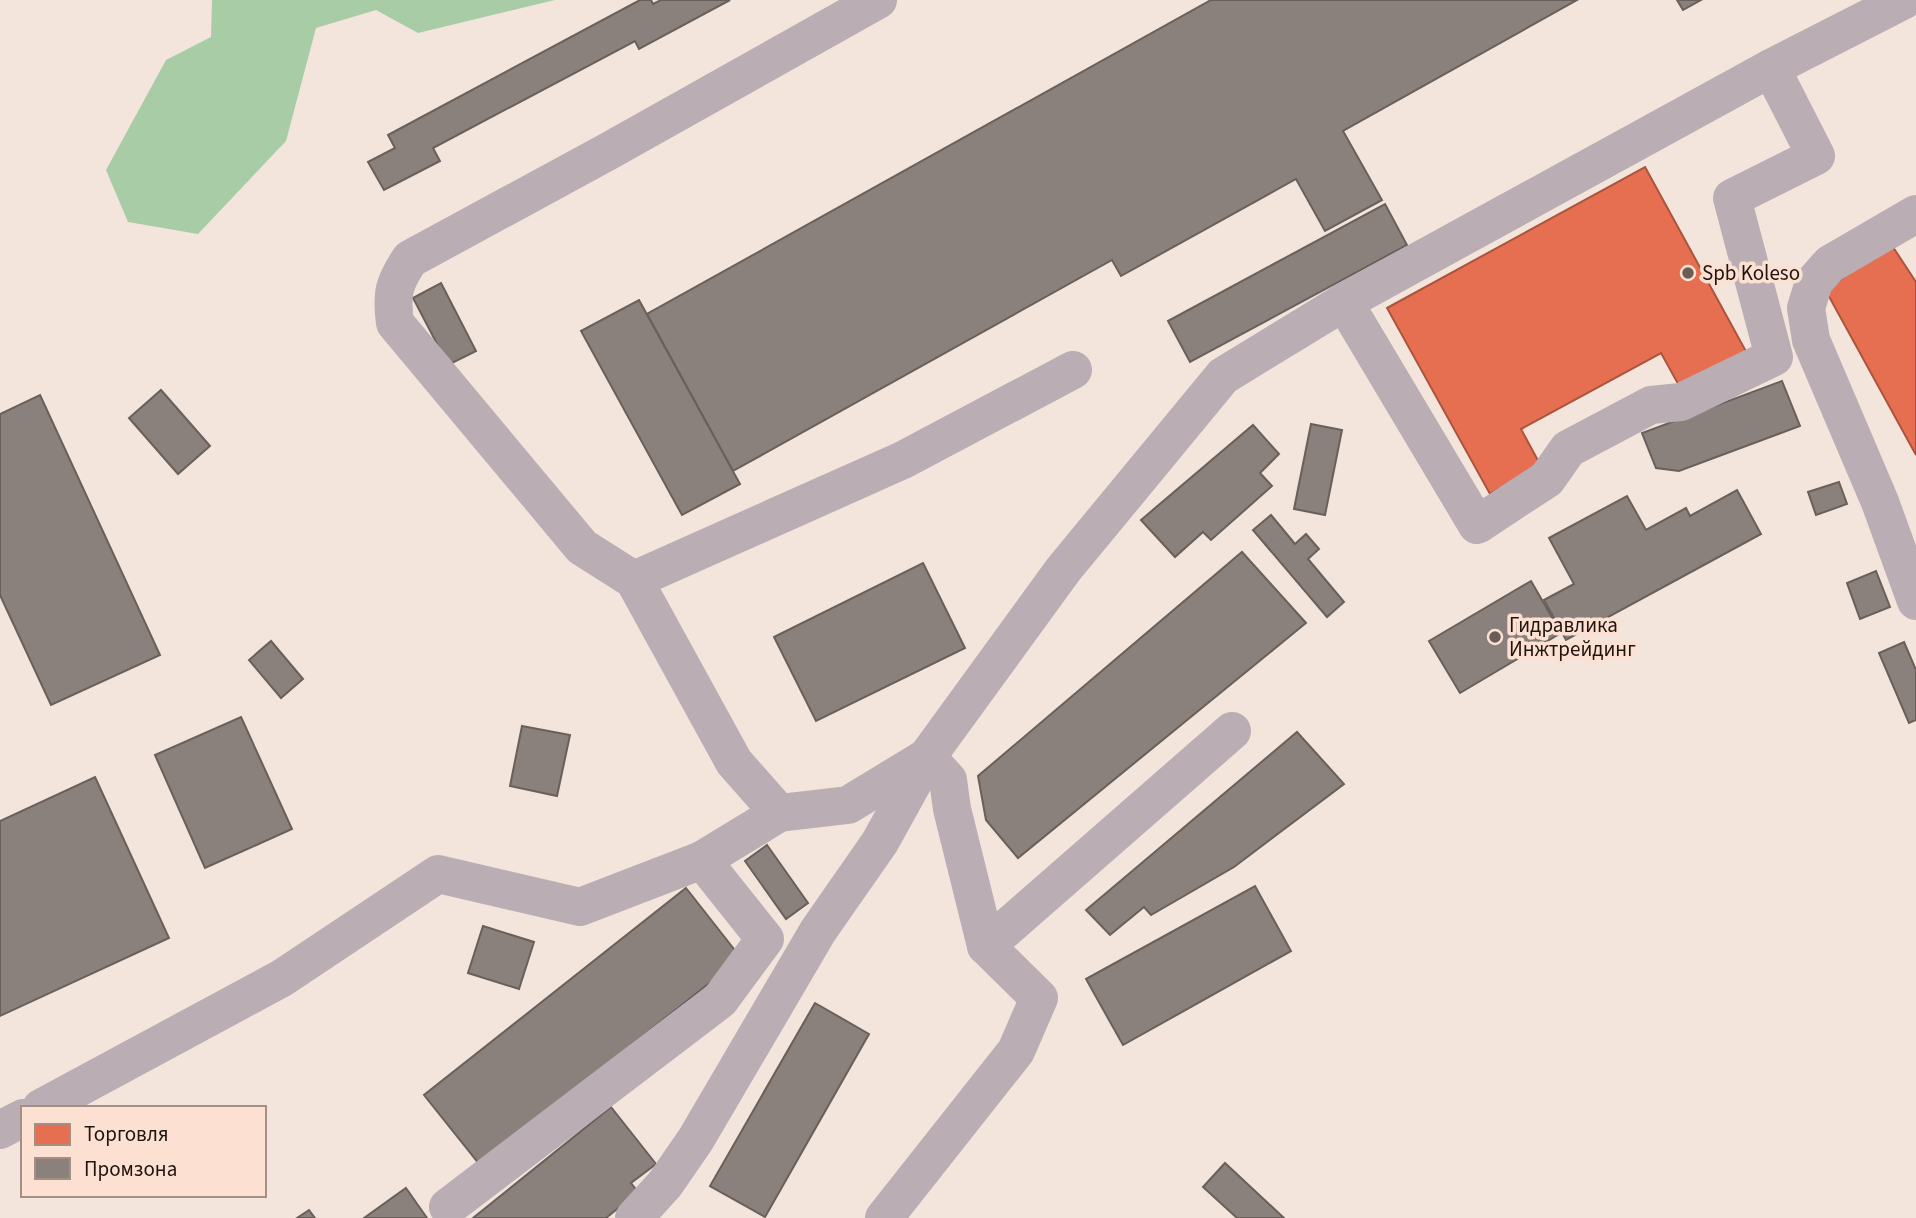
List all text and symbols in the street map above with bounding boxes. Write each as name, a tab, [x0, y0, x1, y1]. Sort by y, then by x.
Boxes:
place label: Spb Koleso	[1702, 258, 1800, 288]
marker: Spb Koleso	[1680, 265, 1696, 281]
place label: Гидравлика Инжтрейдинг	[1509, 610, 1636, 664]
marker: Гидравлика Инжтрейдинг	[1487, 629, 1503, 645]
legend	[21, 1106, 266, 1197]
text: Торговля	[84, 1119, 169, 1149]
text: Промзона	[84, 1154, 177, 1184]

